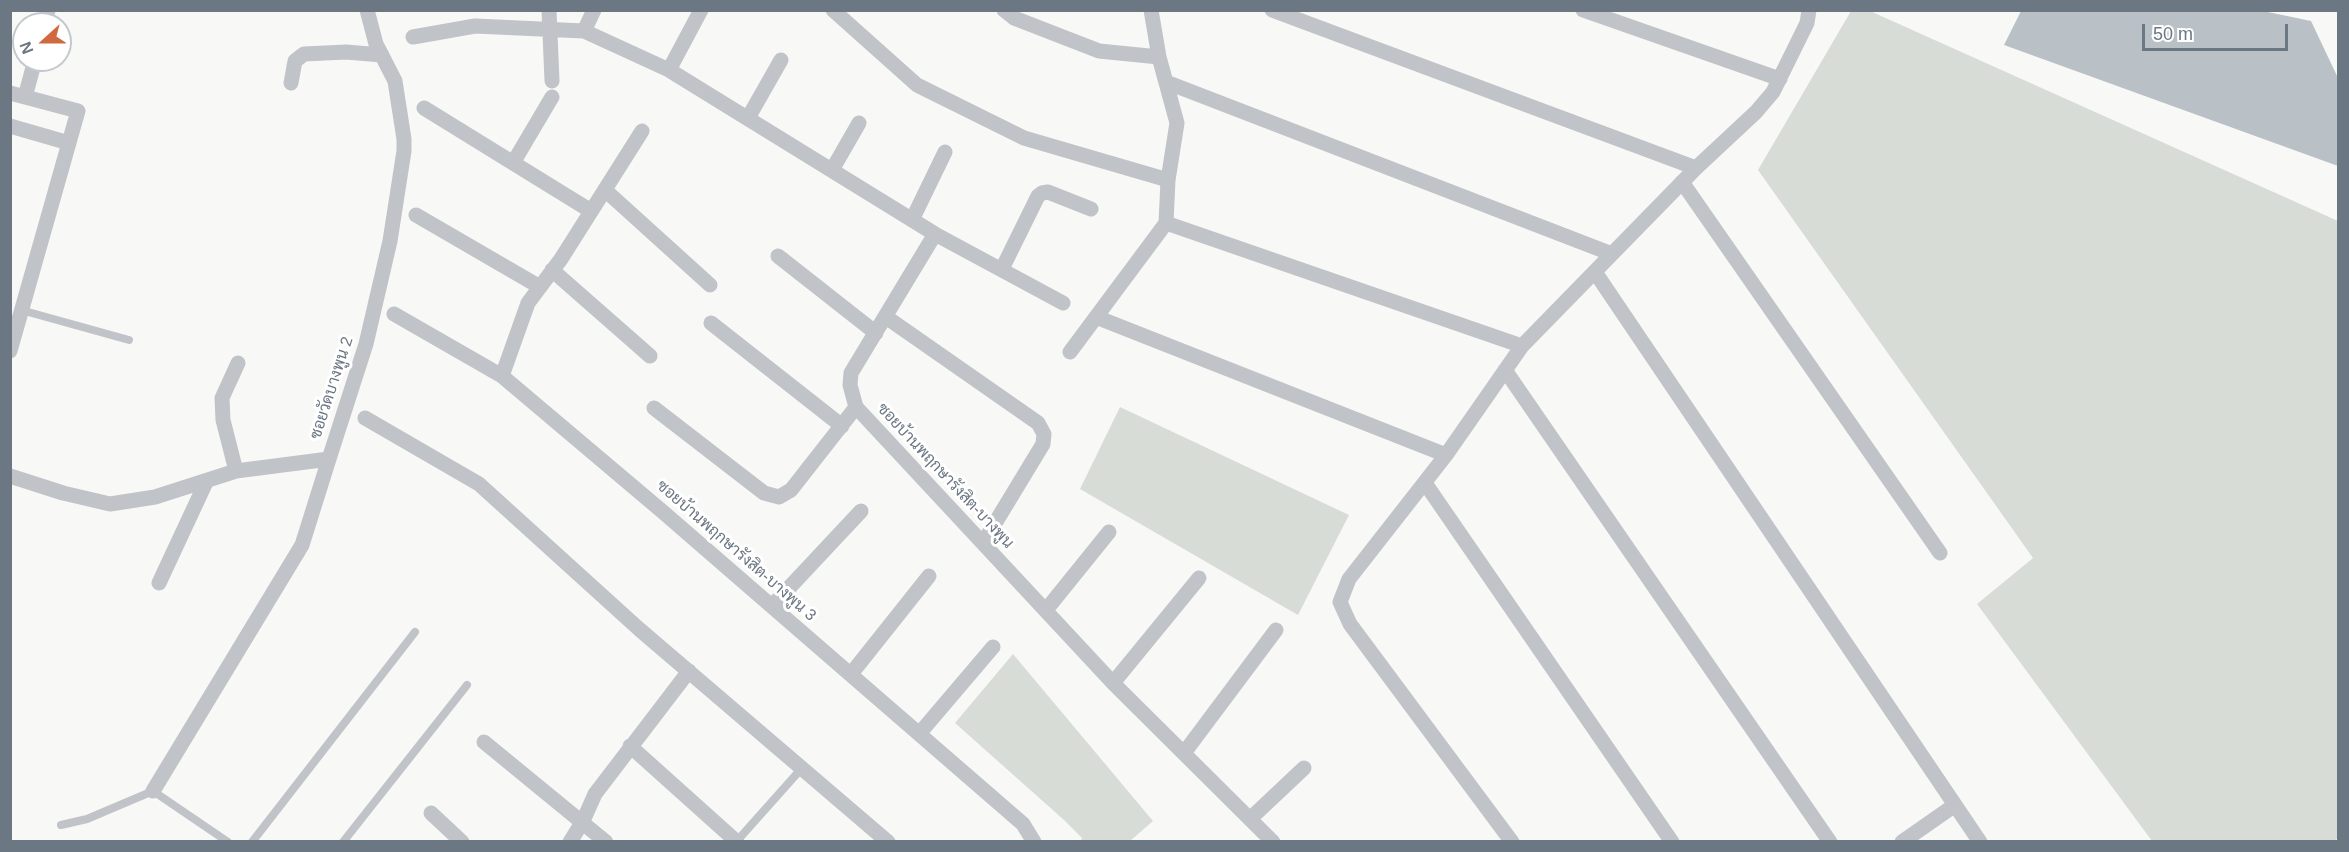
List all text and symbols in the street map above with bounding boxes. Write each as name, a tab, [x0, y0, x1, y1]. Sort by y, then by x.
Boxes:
north arrow	[12, 12, 72, 72]
scale bar	[2145, 12, 2290, 50]
text: 50 m	[2153, 24, 2193, 44]
text: N	[17, 39, 37, 56]
street label: ซอยวัดบางพูน 2	[306, 334, 358, 442]
street label: ซอยบ้านพฤกษารังสิต-บางพูน	[873, 399, 1017, 553]
street label: ซอยบ้านพฤกษารังสิต-บางพูน 3	[652, 477, 820, 625]

